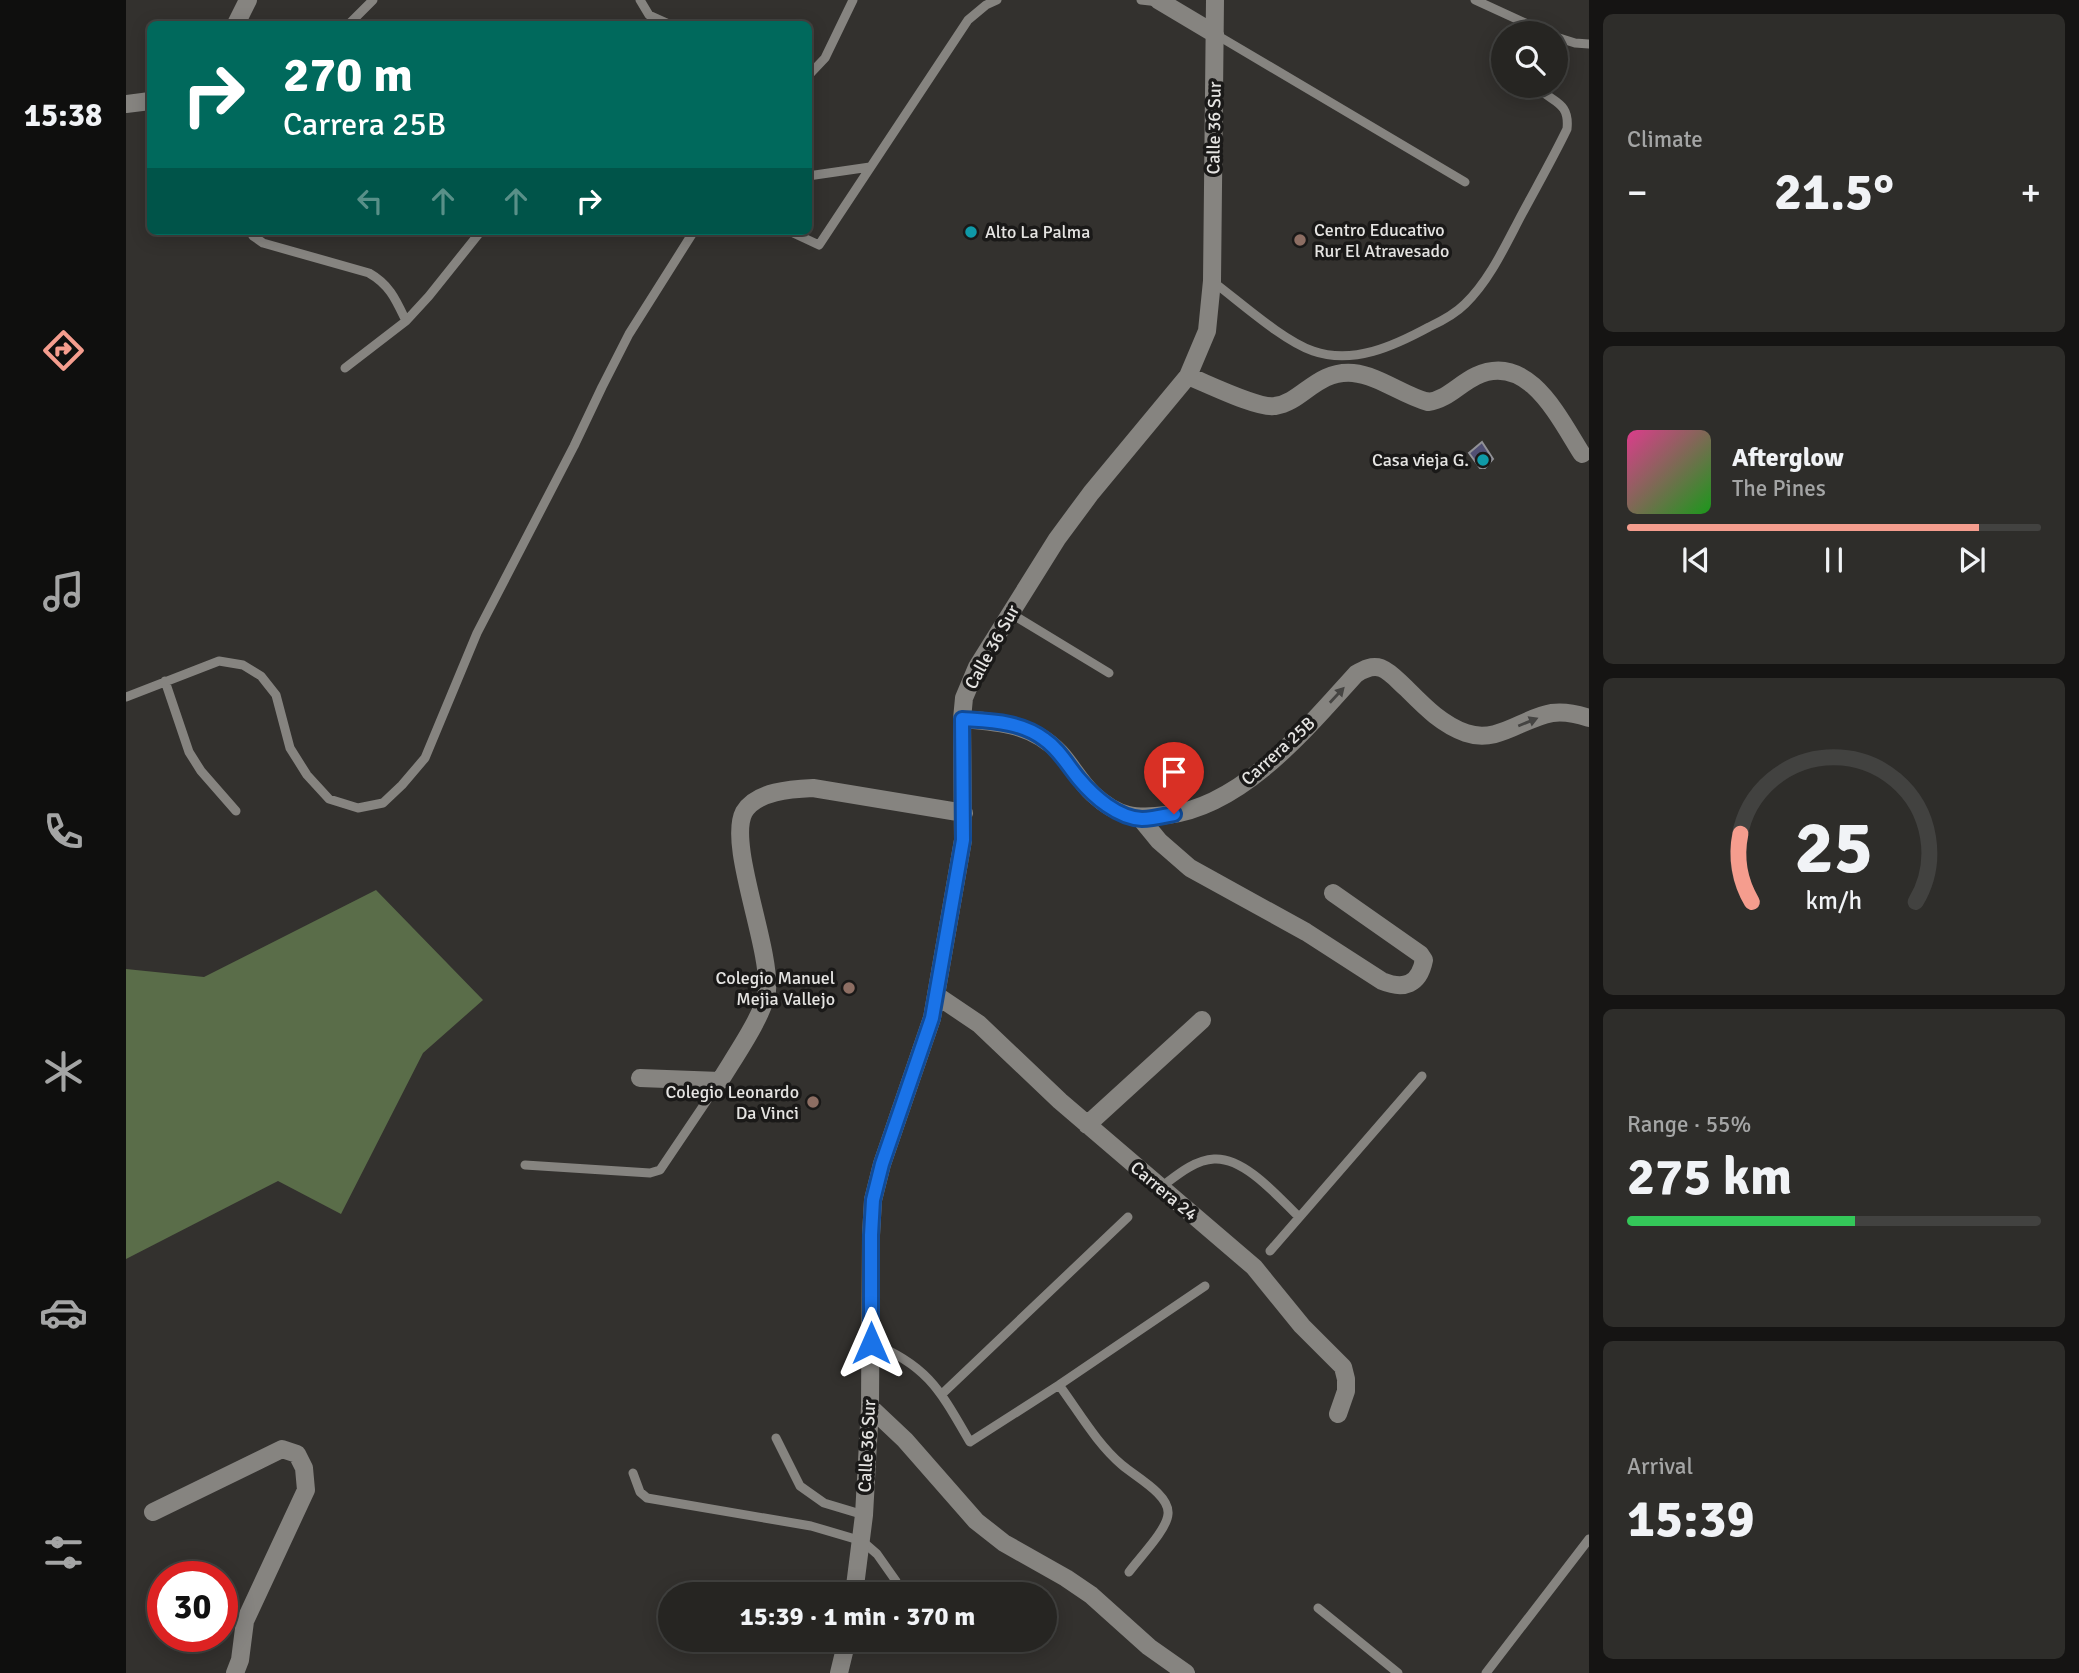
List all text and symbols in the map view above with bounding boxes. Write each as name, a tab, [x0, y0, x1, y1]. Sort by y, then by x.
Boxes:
map controls	[1491, 21, 1568, 98]
button: search	[1491, 21, 1568, 98]
text: 270 m	[283, 45, 413, 105]
icon: right	[168, 49, 259, 140]
street label: Calle 36 Sur	[1202, 81, 1226, 175]
text: 15:38	[24, 96, 102, 135]
text: Carrera 25B	[283, 105, 446, 144]
text: Climate	[1627, 125, 1703, 154]
text: 21.5°	[1774, 160, 1894, 224]
text: −	[1627, 169, 1648, 216]
text: +	[2020, 169, 2041, 216]
icon: left	[351, 182, 389, 220]
icon: ahead	[424, 182, 462, 220]
icon: ahead	[497, 182, 535, 220]
icon: right	[570, 182, 608, 220]
place label: Centro Educativo Rur El Atravesado	[1314, 219, 1449, 262]
place label: Alto La Palma	[985, 221, 1090, 243]
marker: Alto La Palma	[963, 224, 979, 240]
marker: Centro Educativo Rur El Atravesado	[1292, 232, 1308, 248]
icon: directions	[39, 326, 88, 375]
text: Afterglow	[1732, 442, 1844, 474]
place label: Casa vieja G.	[1372, 449, 1469, 471]
marker: Casa vieja G.	[1475, 452, 1491, 468]
text: The Pines	[1732, 474, 1826, 503]
icon: previous	[1677, 541, 1715, 579]
icon: pause	[1815, 541, 1853, 579]
icon: next	[1953, 541, 1991, 579]
icon: music	[39, 567, 88, 616]
street label: Calle 36 Sur	[960, 601, 1024, 693]
one-way arrow	[1329, 687, 1345, 704]
street label: Carrera 25B	[1237, 712, 1320, 790]
one-way arrow	[1518, 716, 1539, 727]
pin	[1144, 742, 1204, 814]
icon: arrive	[1155, 753, 1193, 791]
text: 25	[1795, 805, 1873, 894]
icon: phone	[39, 807, 88, 856]
text: km/h	[1806, 885, 1862, 916]
place label: Colegio Manuel Mejia Vallejo	[716, 967, 835, 1010]
marker: Colegio Manuel Mejia Vallejo	[841, 980, 857, 996]
icon: climate	[39, 1047, 88, 1096]
place label: Colegio Leonardo Da Vinci	[666, 1081, 799, 1124]
marker: Colegio Leonardo Da Vinci	[805, 1094, 821, 1110]
text: Range · 55%	[1627, 1110, 1751, 1139]
text: 275 km	[1627, 1145, 1792, 1209]
street label: Carrera 24	[1126, 1157, 1202, 1226]
icon: car	[39, 1288, 88, 1337]
position arrow	[834, 1306, 908, 1380]
street label: Calle 36 Sur	[854, 1399, 880, 1493]
text: Arrival	[1627, 1452, 1693, 1481]
text: 15:39	[1627, 1487, 1755, 1551]
icon: filters	[39, 1528, 88, 1577]
speed limit sign: 30	[147, 1561, 238, 1652]
text: 15:39 · 1 min · 370 m	[740, 1601, 975, 1633]

